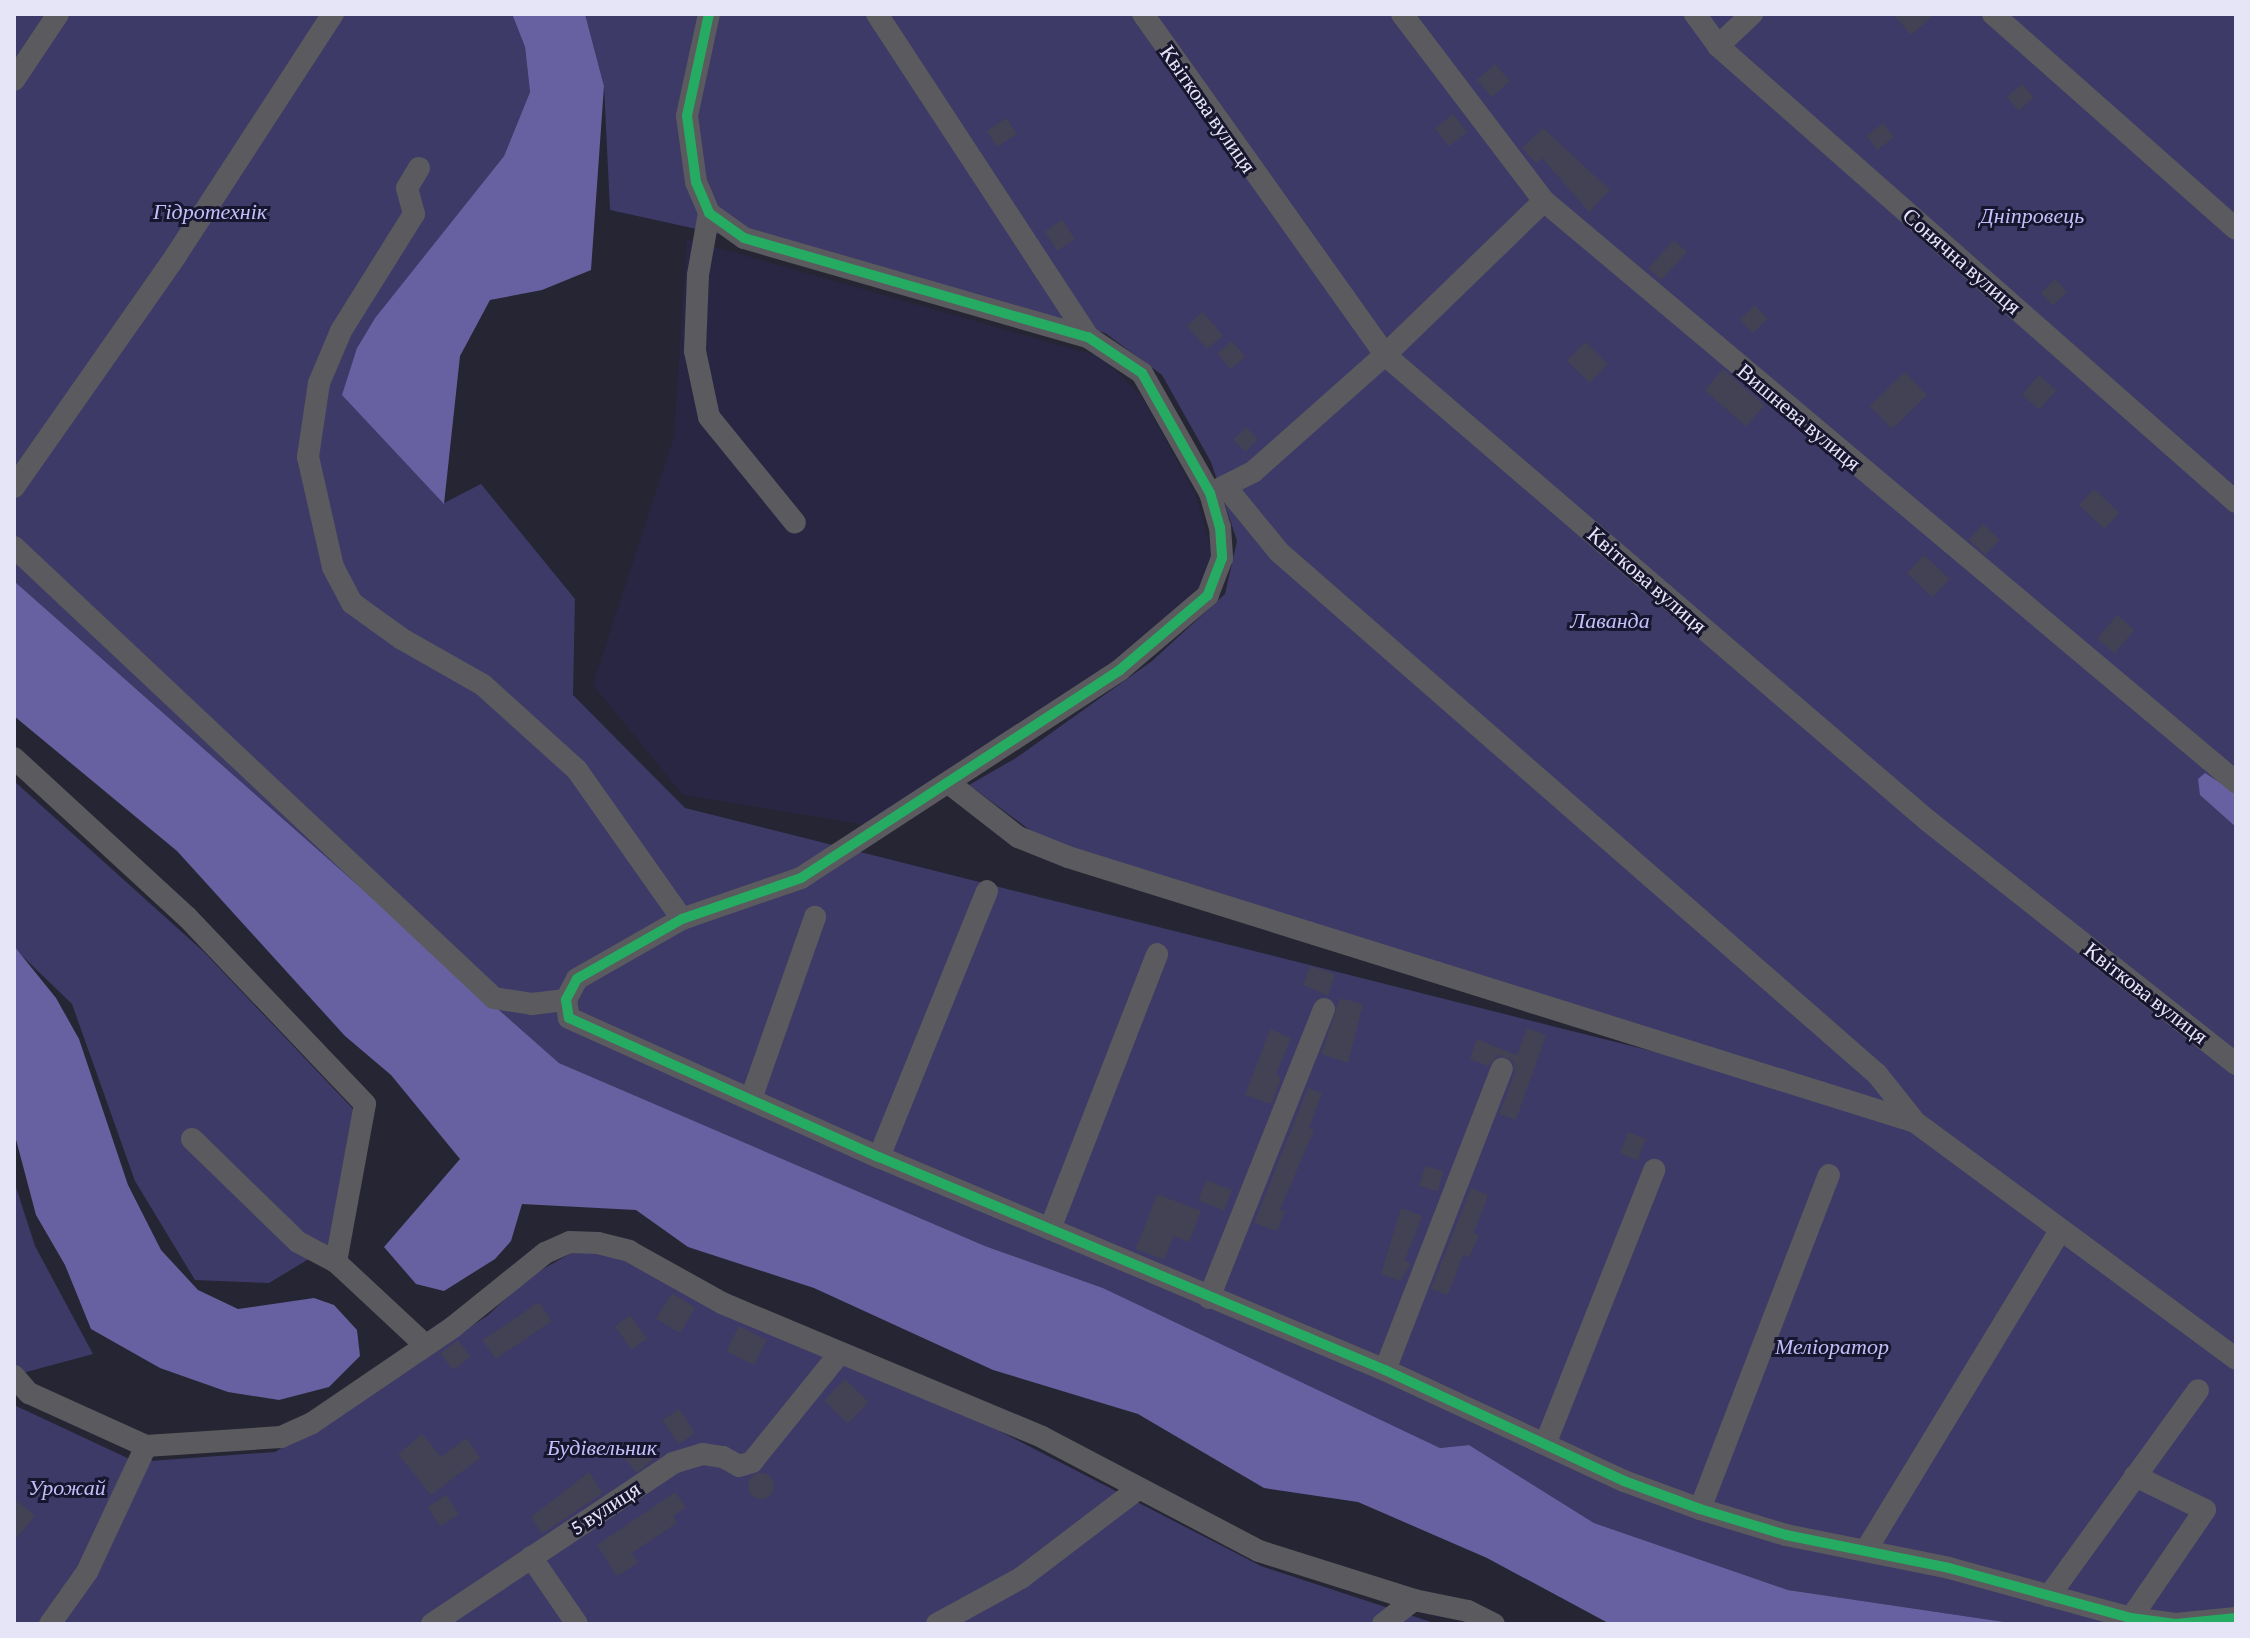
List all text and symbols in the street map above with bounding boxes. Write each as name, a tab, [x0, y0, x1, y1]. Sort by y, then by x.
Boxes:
street label: Квіткова вулиця	[1154, 40, 1262, 178]
park label: Гідротехнік	[153, 199, 267, 225]
street label: Сонячна вулиця	[1897, 202, 2027, 320]
park label: Дніпровець	[1980, 203, 2084, 229]
street label: Вишнева вулиця	[1732, 358, 1866, 476]
street label: Квіткова вулиця	[1582, 521, 1712, 639]
park label: Лаванда	[1570, 608, 1650, 634]
street label: Квіткова вулиця	[2079, 937, 2213, 1049]
park label: Меліоратор	[1775, 1334, 1889, 1360]
park label: Будівельник	[547, 1435, 657, 1461]
park label: Урожай	[28, 1475, 106, 1501]
street label: 5 вулиця	[565, 1475, 645, 1541]

